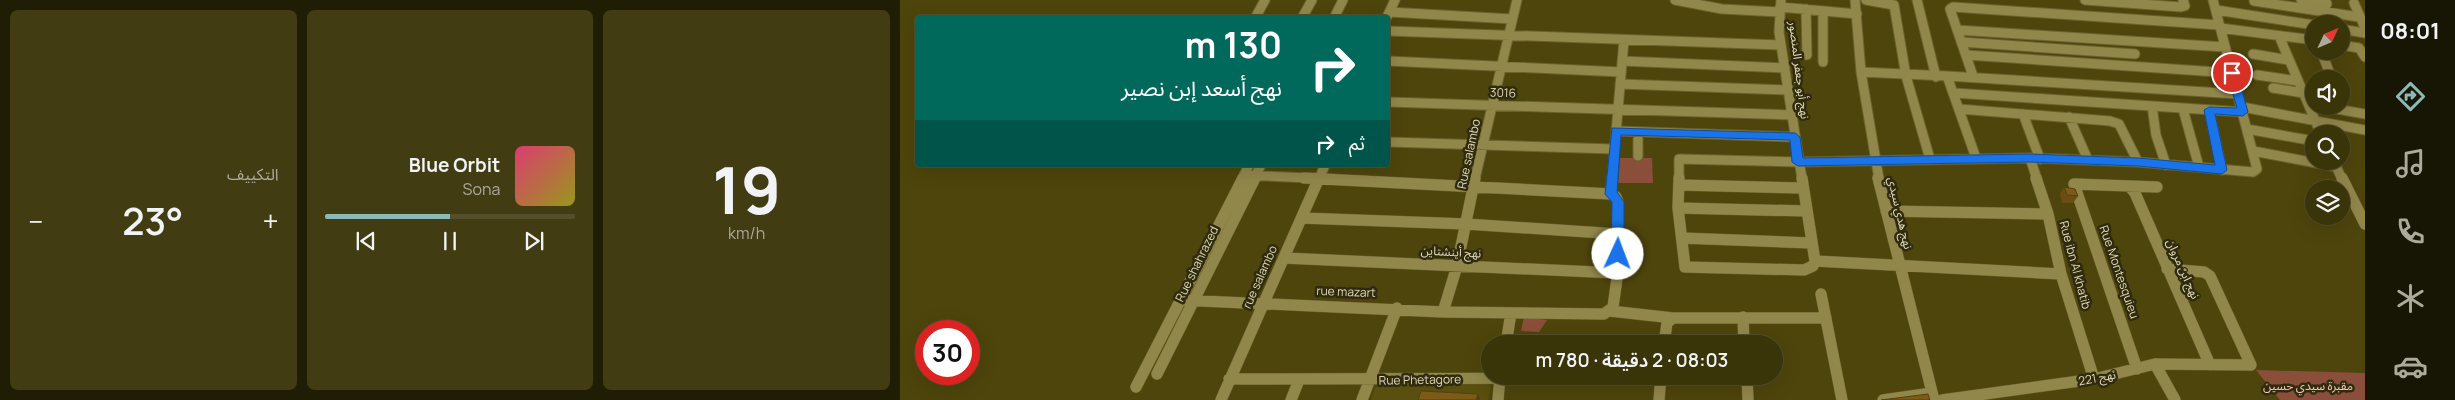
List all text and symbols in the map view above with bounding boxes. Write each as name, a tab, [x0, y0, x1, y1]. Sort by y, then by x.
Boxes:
north arrow	[2305, 15, 2350, 60]
map controls	[2305, 15, 2350, 225]
text: 08:01	[2380, 16, 2440, 46]
street label: نهج أبو جعفر المنصور	[1784, 19, 1814, 120]
text: 130 m	[1185, 21, 1282, 69]
icon: right	[1300, 35, 1365, 100]
pin	[2211, 52, 2253, 94]
icon: arrive	[2218, 59, 2246, 87]
button: sound	[2305, 70, 2350, 115]
text: نهج أسعد إبن نصير	[1121, 73, 1282, 103]
icon: directions	[2393, 79, 2428, 114]
street label: 3016	[1490, 84, 1516, 101]
street label: Rue salambo	[1453, 117, 1484, 190]
button: search	[2305, 125, 2350, 170]
icon: right	[1311, 130, 1339, 158]
text: ثم	[1349, 130, 1365, 156]
text: 19	[712, 145, 781, 234]
icon: music	[2393, 146, 2428, 181]
text: Blue Orbit	[409, 152, 500, 178]
text: التكييف	[227, 163, 279, 185]
street label: نهج هدي سيدي	[1882, 175, 1917, 251]
text: Sona	[463, 178, 500, 200]
button: layers	[2305, 180, 2350, 225]
text: 23°	[122, 194, 183, 246]
text: −	[28, 202, 43, 240]
text: +	[263, 202, 279, 240]
icon: phone	[2393, 214, 2428, 249]
street label: Rue ibn Al khatib	[2056, 219, 2095, 311]
text: km/h	[728, 222, 765, 244]
street label: Rue shahrazed	[1171, 223, 1222, 304]
street label: Rue Montesquieu	[2096, 223, 2143, 321]
icon: previous	[352, 227, 380, 255]
icon: pause	[436, 227, 464, 255]
icon: next	[520, 227, 548, 255]
position arrow	[1591, 227, 1643, 279]
street label: نهج ابن مروان	[2162, 236, 2204, 302]
street label: نهج أينشتاين	[1420, 241, 1482, 263]
street label: rue salambo	[1238, 242, 1281, 311]
icon: climate	[2393, 281, 2428, 316]
street label: rue mazart	[1316, 282, 1376, 301]
speed limit sign: 30	[915, 320, 980, 385]
text: 08:03 · 2 دقيقة · 780 m	[1536, 347, 1728, 373]
icon: car	[2393, 349, 2428, 384]
street label: نهج 221	[2077, 366, 2117, 390]
street label: Rue Phetagore	[1379, 370, 1461, 389]
park label: مقبرة سيدي حسين	[2263, 377, 2353, 396]

